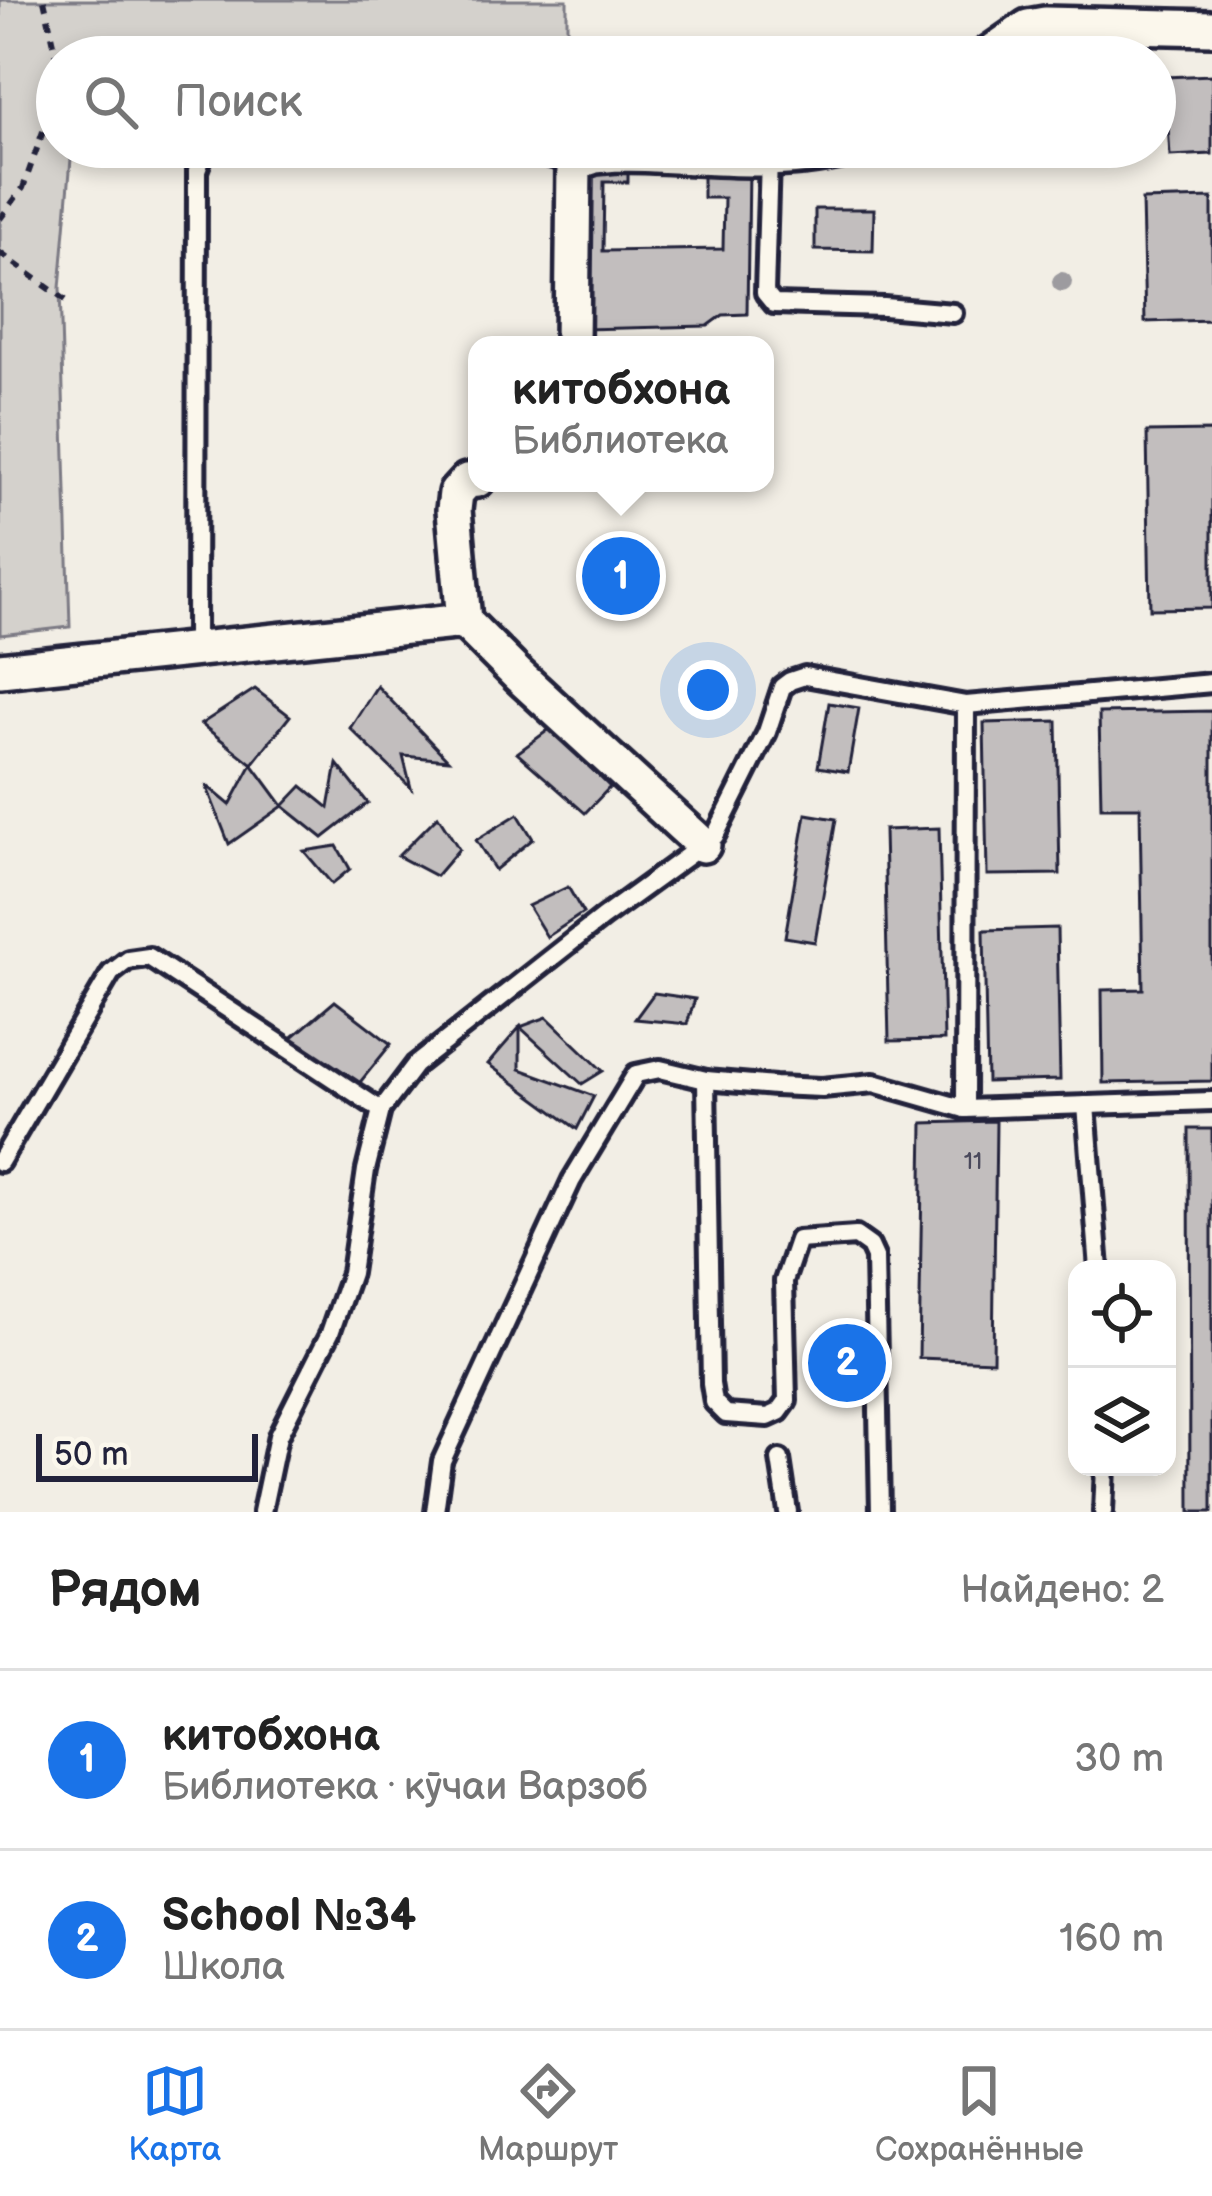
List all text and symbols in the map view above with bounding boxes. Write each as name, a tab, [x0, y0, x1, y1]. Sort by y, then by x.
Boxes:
search box	[36, 36, 1176, 168]
icon: search	[78, 69, 144, 135]
text: Поиск	[174, 75, 302, 130]
popup	[468, 336, 774, 492]
text: китобхона	[512, 363, 730, 418]
text: Библиотека	[512, 418, 729, 465]
pin: 1	[582, 531, 660, 621]
your location	[678, 660, 738, 720]
house number: 11	[964, 1147, 982, 1176]
map controls	[1068, 1260, 1176, 1476]
button: locate	[1068, 1260, 1176, 1368]
pin: 2	[808, 1318, 886, 1408]
button: layers	[1068, 1368, 1176, 1476]
scale bar	[36, 1428, 258, 1481]
text: 50 m	[54, 1435, 129, 1475]
text: Рядом	[48, 1560, 202, 1621]
text: Найдено: 2	[960, 1567, 1164, 1614]
text: китобхона	[162, 1709, 380, 1764]
text: 1	[79, 1736, 95, 1783]
text: 30 m	[1074, 1736, 1164, 1783]
text: Библиотека · кӯчаи Варзоб	[162, 1764, 648, 1811]
text: School №34	[162, 1889, 416, 1944]
text: 2	[75, 1916, 99, 1963]
text: 160 m	[1059, 1916, 1164, 1963]
text: Школа	[162, 1944, 285, 1991]
tab: Карта	[128, 2058, 221, 2170]
tab: Маршрут	[478, 2058, 618, 2170]
tab: Сохранённые	[875, 2058, 1084, 2170]

